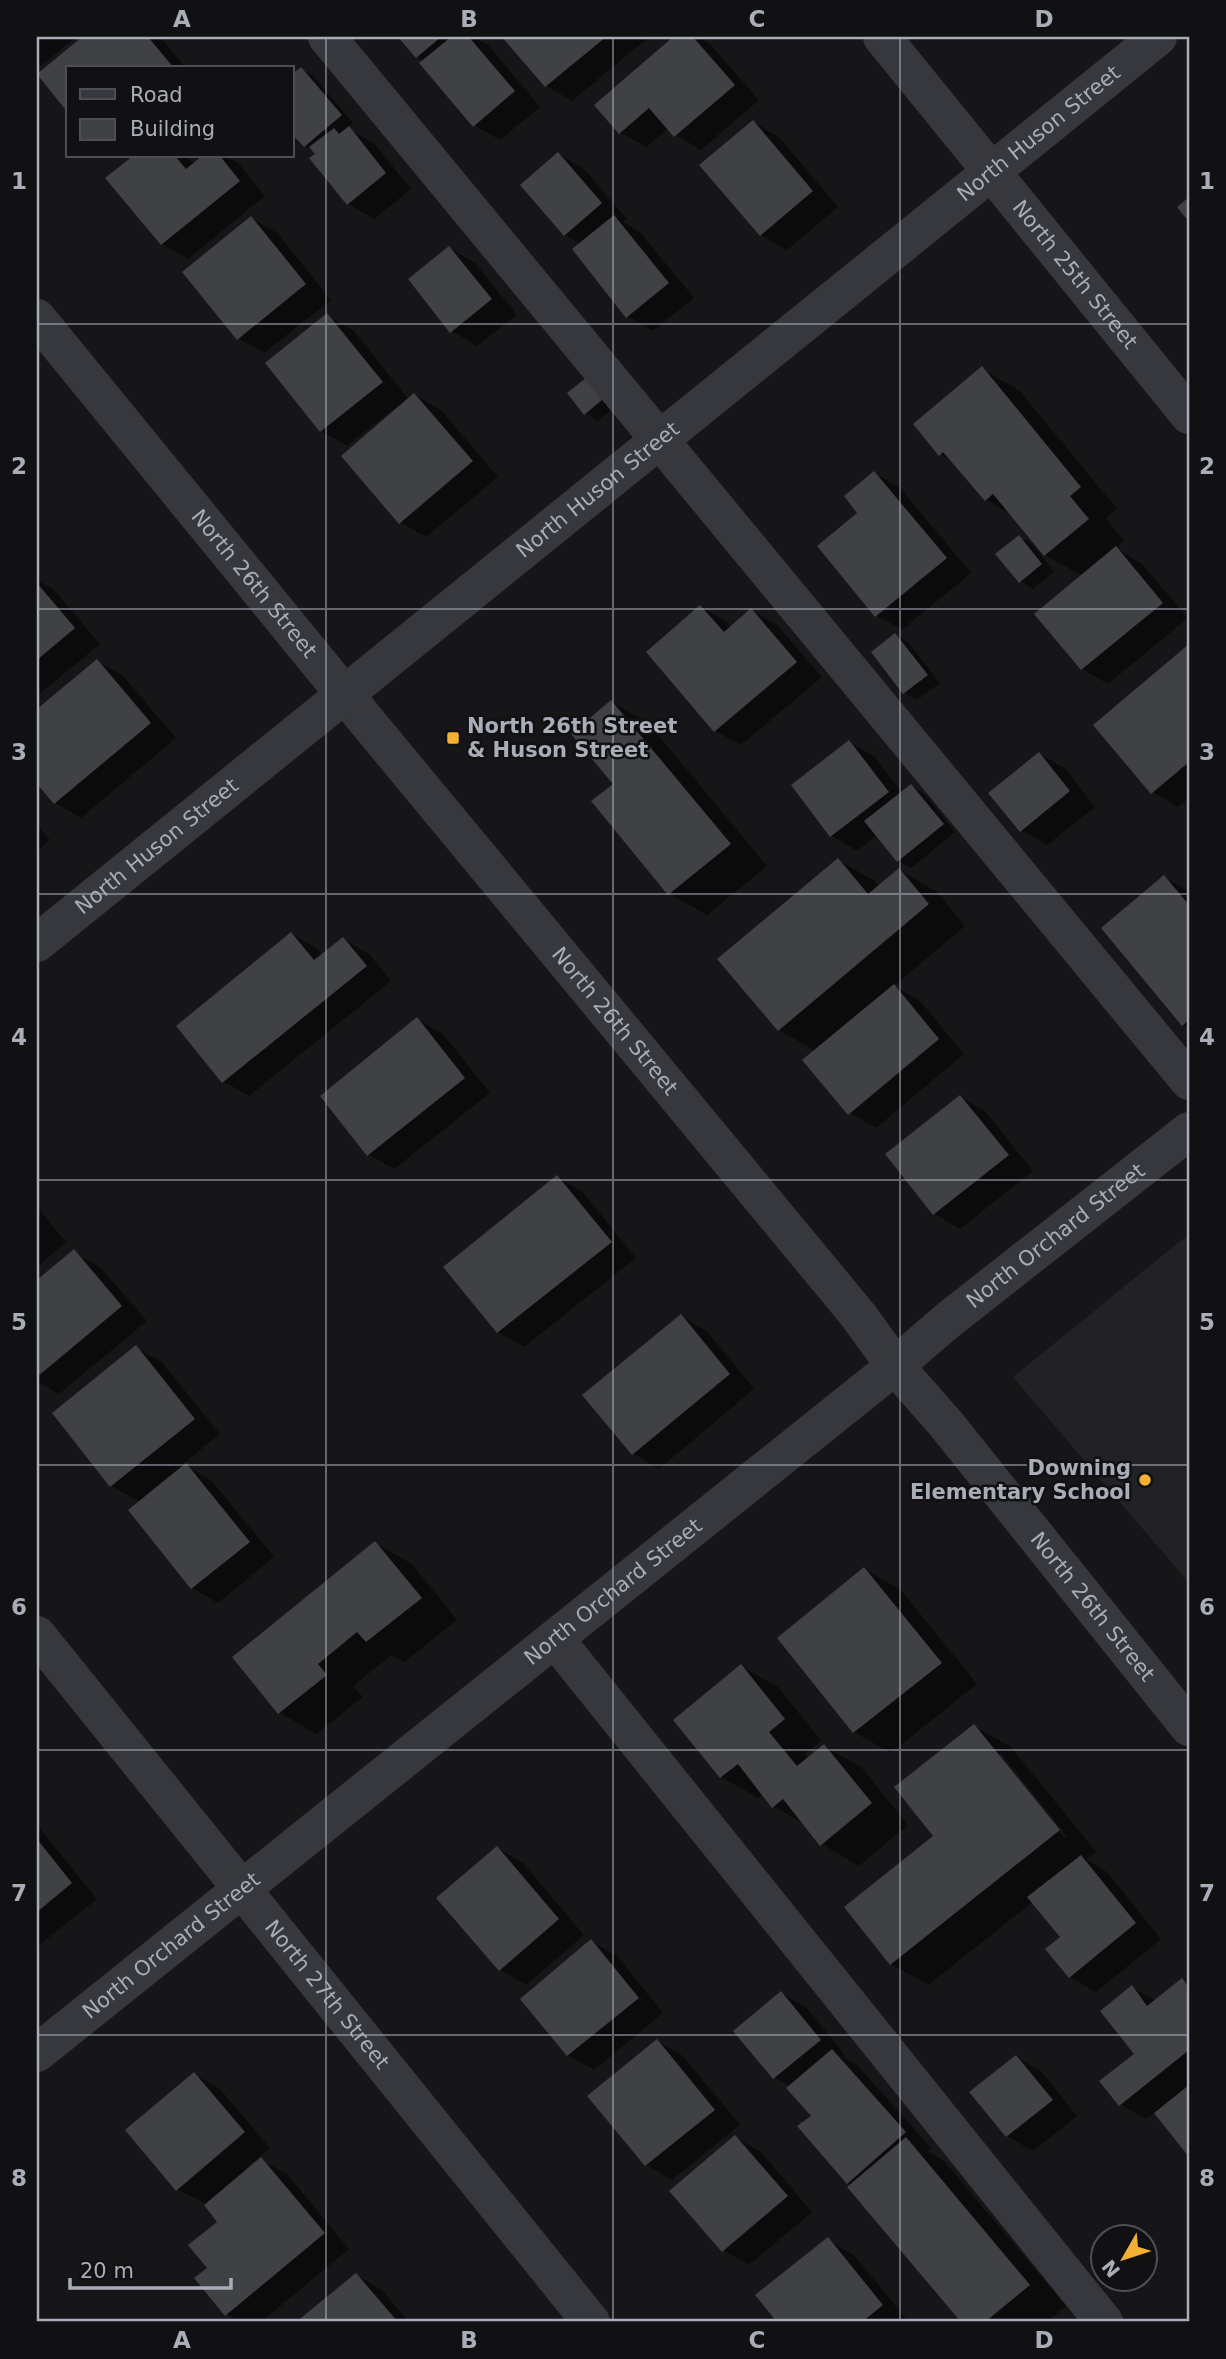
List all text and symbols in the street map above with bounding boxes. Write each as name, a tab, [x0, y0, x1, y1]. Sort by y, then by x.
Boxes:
text: A	[173, 6, 191, 32]
text: B	[460, 6, 478, 32]
text: C	[749, 6, 765, 32]
text: D	[1034, 6, 1054, 32]
street label: North Huson Street	[953, 61, 1125, 206]
legend	[66, 66, 294, 158]
text: Road	[130, 83, 183, 107]
text: Building	[130, 117, 215, 141]
text: 1	[11, 168, 27, 194]
text: 1	[1199, 168, 1215, 194]
street label: North 25th Street	[1008, 195, 1142, 354]
street label: North Huson Street	[512, 417, 684, 563]
text: 2	[11, 453, 27, 479]
text: 2	[1199, 453, 1215, 479]
street label: North 26th Street	[186, 505, 322, 663]
place label: North 26th Street & Huson Street	[467, 714, 677, 762]
marker: North 26th Street & Huson Street	[445, 730, 461, 746]
text: 3	[11, 739, 27, 765]
text: 3	[1199, 739, 1215, 765]
street label: North Huson Street	[71, 773, 243, 919]
street label: North 26th Street	[547, 942, 683, 1100]
text: 4	[11, 1024, 27, 1050]
text: 4	[1199, 1024, 1215, 1050]
street label: North Orchard Street	[962, 1158, 1150, 1313]
text: 5	[11, 1309, 27, 1335]
text: 5	[1199, 1309, 1215, 1335]
place label: Downing Elementary School	[910, 1456, 1131, 1504]
marker: Downing Elementary School	[1137, 1472, 1153, 1488]
street label: North Orchard Street	[520, 1514, 706, 1670]
street label: North 26th Street	[1026, 1527, 1160, 1686]
text: 6	[11, 1594, 27, 1620]
text: 6	[1199, 1594, 1215, 1620]
street label: North Orchard Street	[78, 1867, 265, 2024]
text: 7	[11, 1880, 27, 1906]
text: 7	[1199, 1880, 1215, 1906]
street label: North 27th Street	[260, 1915, 394, 2074]
text: 8	[11, 2165, 27, 2191]
text: 8	[1199, 2165, 1215, 2191]
north arrow	[1090, 2222, 1160, 2292]
scale bar	[70, 2247, 231, 2291]
text: N	[1097, 2256, 1124, 2282]
text: 20 m	[80, 2259, 134, 2283]
text: A	[173, 2327, 191, 2353]
text: B	[460, 2327, 478, 2353]
text: C	[749, 2327, 765, 2353]
text: D	[1034, 2327, 1054, 2353]

